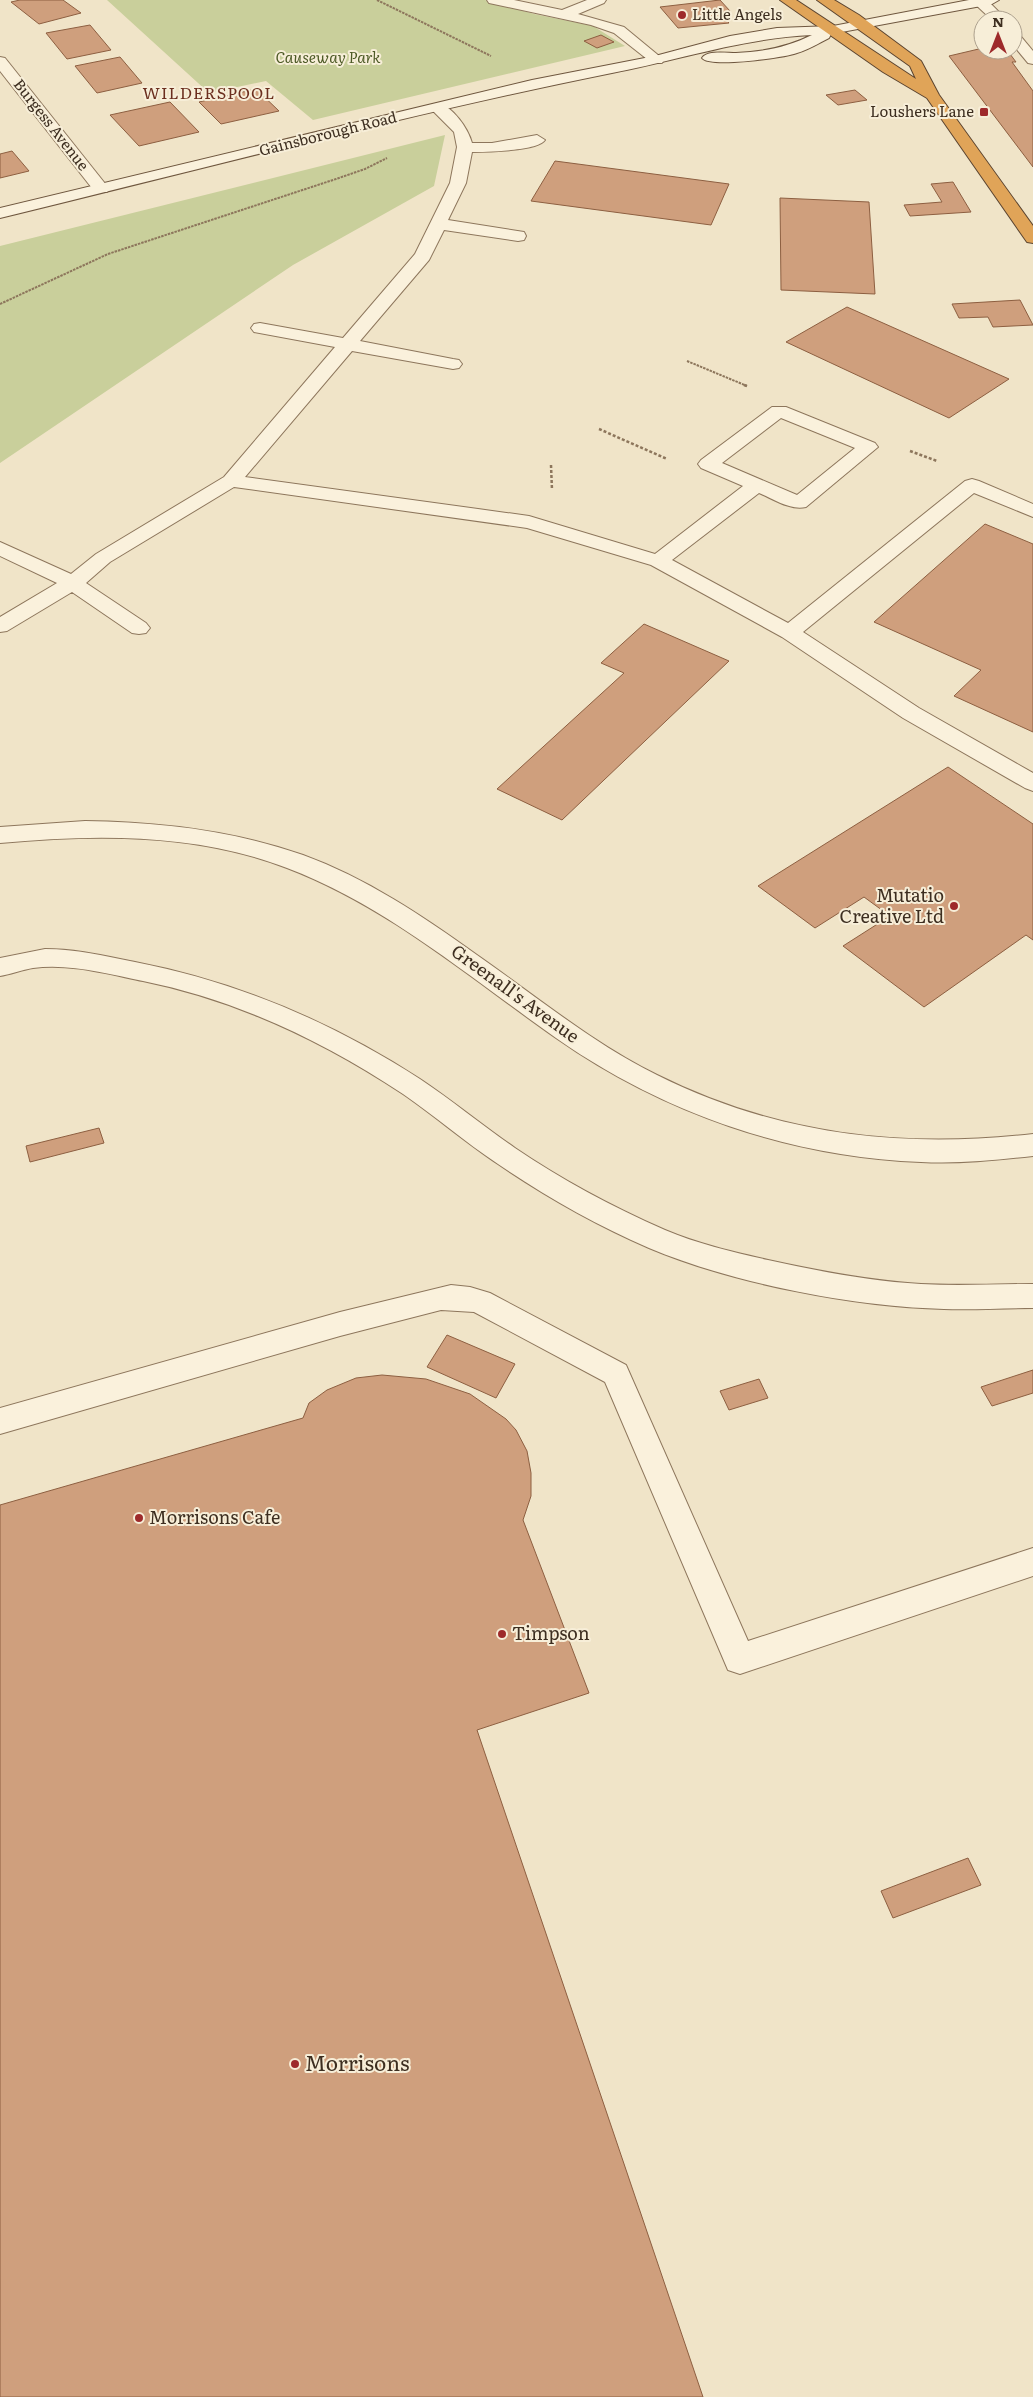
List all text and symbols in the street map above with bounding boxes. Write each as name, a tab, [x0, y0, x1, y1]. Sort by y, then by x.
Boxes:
place label: Little Angels	[692, 2, 782, 25]
marker: Little Angels	[676, 9, 688, 21]
north arrow	[973, 10, 1023, 60]
text: N	[992, 11, 1004, 31]
park label: Causeway Park	[276, 45, 381, 68]
street label: Burgess Avenue	[9, 73, 96, 175]
district label: WILDERSPOOL	[143, 80, 275, 104]
place label: Loushers Lane	[870, 99, 974, 122]
street label: Gainsborough Road	[256, 104, 399, 161]
marker: Loushers Lane	[978, 106, 990, 118]
place label: Mutatio Creative Ltd	[840, 881, 944, 929]
marker: Mutatio Creative Ltd	[948, 900, 960, 912]
street label: Greenall's Avenue	[446, 937, 586, 1049]
place label: Morrisons Cafe	[149, 1503, 280, 1530]
marker: Morrisons Cafe	[133, 1512, 145, 1524]
place label: Timpson	[512, 1619, 590, 1646]
marker: Timpson	[496, 1628, 508, 1640]
place label: Morrisons	[305, 2046, 409, 2077]
marker: Morrisons	[289, 2058, 301, 2070]

